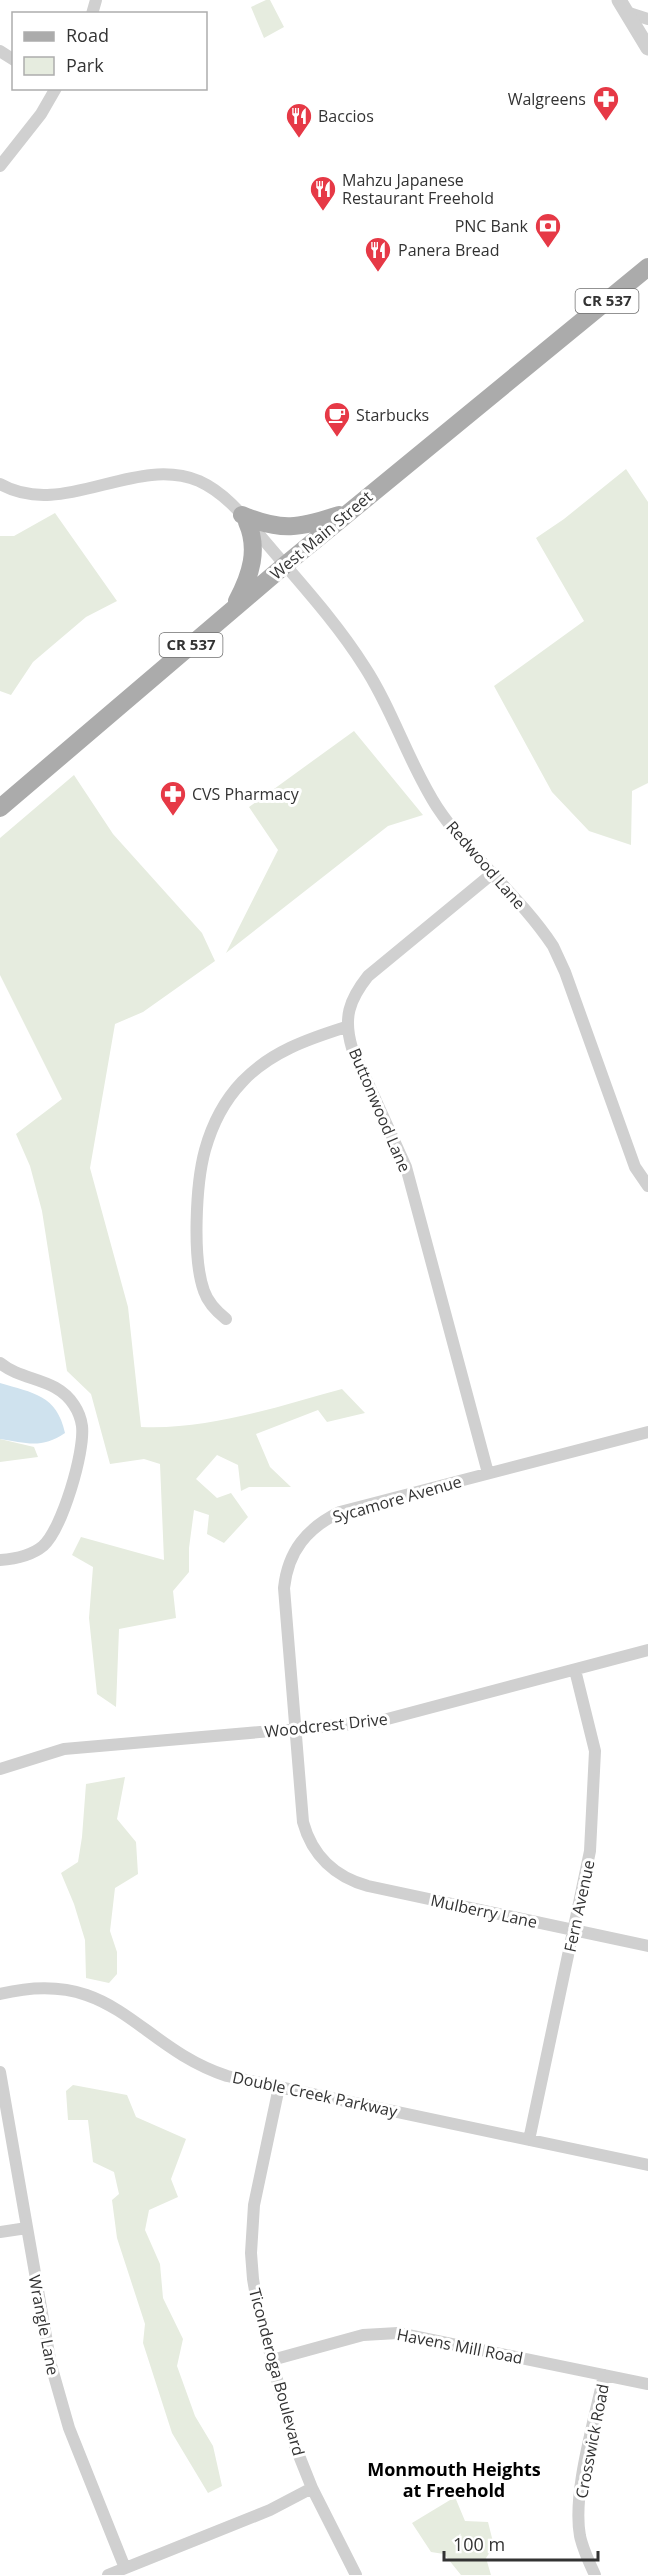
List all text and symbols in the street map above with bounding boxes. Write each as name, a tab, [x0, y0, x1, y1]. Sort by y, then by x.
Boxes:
legend	[12, 12, 207, 90]
text: Road	[66, 23, 109, 47]
text: Park	[66, 53, 104, 77]
pharmacy icon: Walgreens	[591, 84, 621, 122]
place label: Walgreens	[508, 88, 586, 110]
restaurant icon: Baccios	[284, 101, 314, 139]
place label: Baccios	[318, 105, 374, 127]
place label: Mahzu Japanese Restaurant Freehold	[342, 169, 494, 209]
restaurant icon: Mahzu Japanese Restaurant Freehold	[308, 174, 338, 212]
bank icon: PNC Bank	[533, 211, 563, 249]
place label: PNC Bank	[455, 215, 529, 237]
restaurant icon: Panera Bread	[363, 235, 393, 273]
place label: Panera Bread	[398, 239, 499, 261]
road number: CR 537	[576, 289, 638, 313]
cafe icon: Starbucks	[322, 400, 352, 438]
place label: Starbucks	[356, 404, 429, 426]
street label: West Main Street	[265, 485, 377, 584]
road number: CR 537	[160, 633, 222, 657]
pharmacy icon: CVS Pharmacy	[158, 779, 188, 817]
place label: CVS Pharmacy	[192, 783, 300, 805]
street label: Redwood Lane	[442, 816, 530, 914]
street label: Buttonwood Lane	[344, 1045, 416, 1175]
street label: Sycamore Avenue	[330, 1470, 464, 1528]
street label: Woodcrest Drive	[263, 1708, 389, 1742]
street label: Fern Avenue	[559, 1858, 599, 1954]
street label: Mulberry Lane	[429, 1889, 539, 1933]
street label: Double Creek Parkway	[231, 2066, 400, 2122]
street label: Wrangle Lane	[23, 2273, 65, 2377]
street label: Ticonderoga Boulevard	[244, 2286, 310, 2458]
street label: Havens Mill Road	[395, 2323, 525, 2369]
street label: Crosswick Road	[570, 2382, 614, 2500]
district label: Monmouth Heights at Freehold	[367, 2457, 541, 2502]
scale bar	[444, 2524, 598, 2562]
text: 100 m	[453, 2532, 505, 2556]

